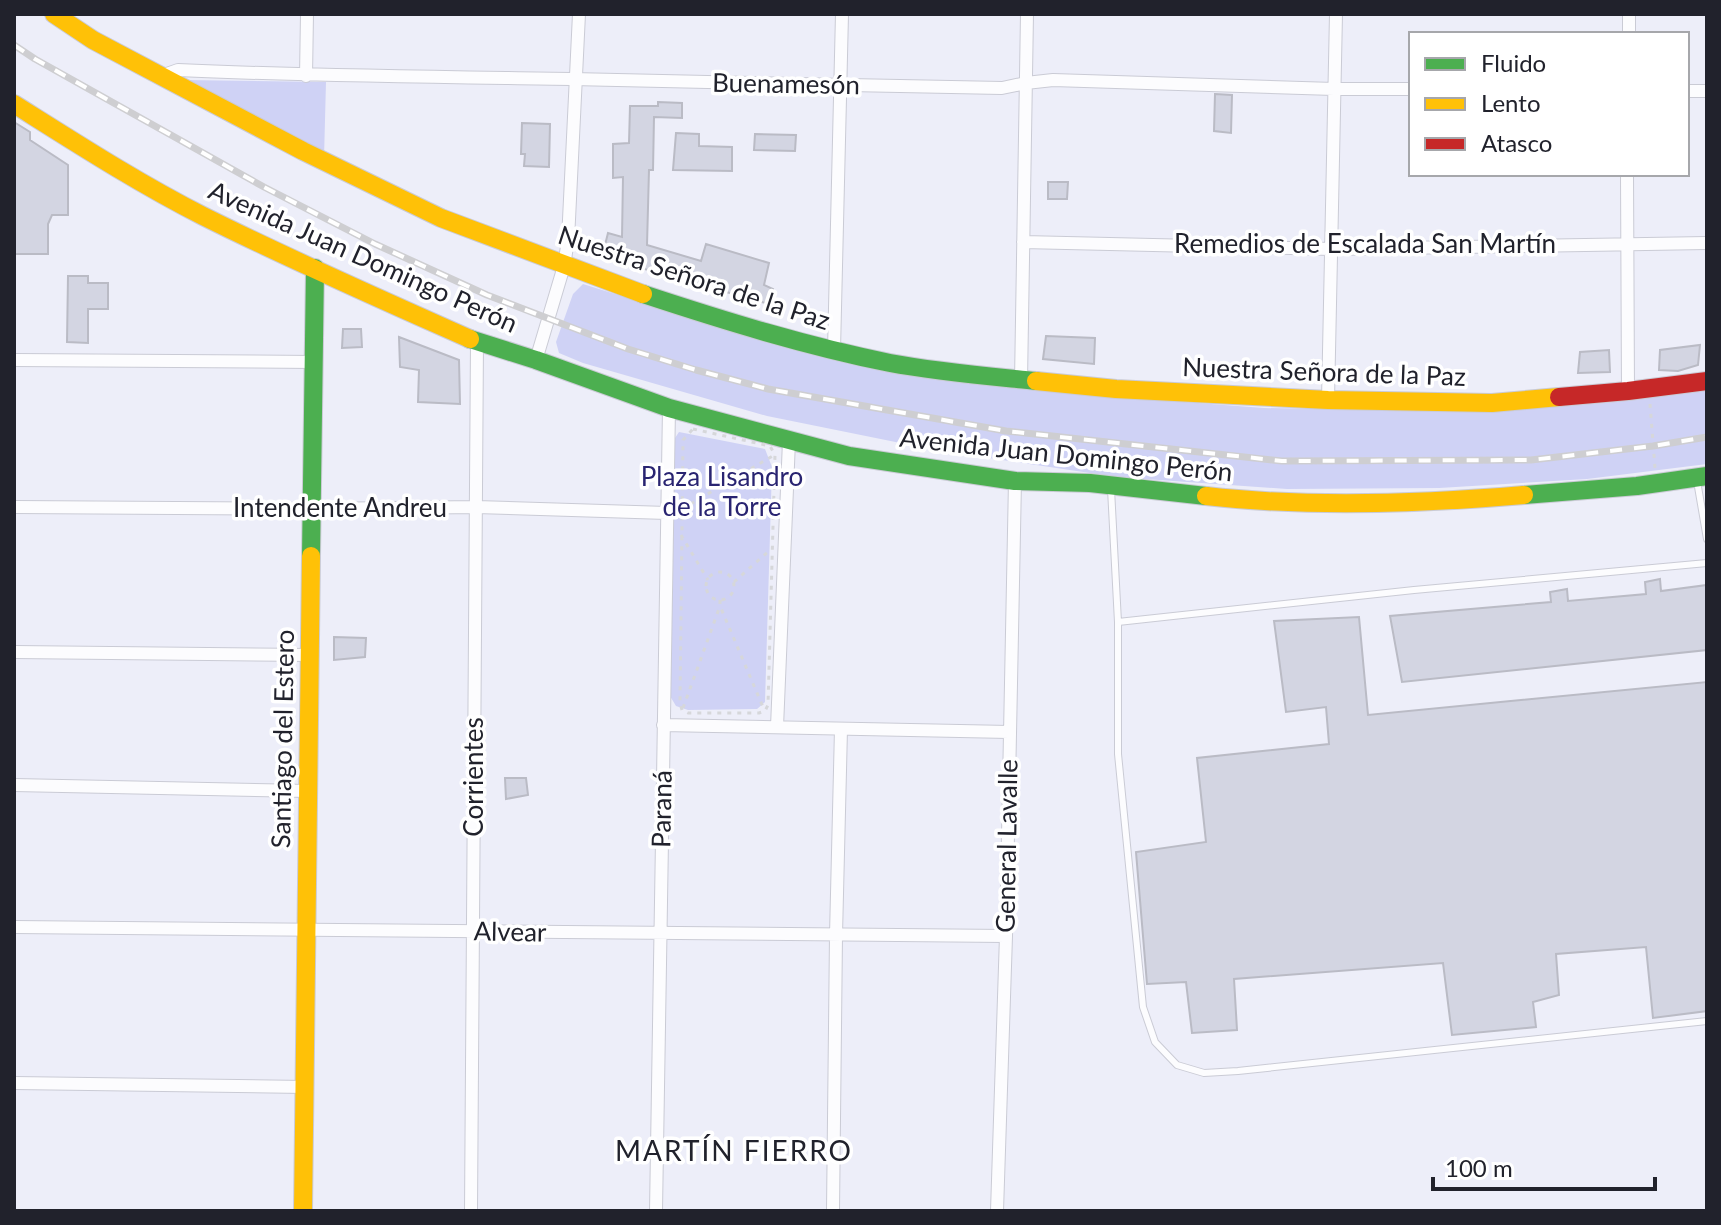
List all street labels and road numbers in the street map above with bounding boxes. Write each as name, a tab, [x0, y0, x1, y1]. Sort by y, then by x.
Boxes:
street label: Buenamesón	[712, 66, 860, 100]
street label: Avenida Juan Domingo Perón	[204, 173, 523, 339]
street label: Nuestra Señora de la Paz	[554, 218, 834, 336]
street label: Remedios de Escalada San Martín	[1174, 227, 1556, 259]
street label: Nuestra Señora de la Paz	[1182, 350, 1466, 392]
street label: Avenida Juan Domingo Perón	[898, 421, 1234, 487]
street label: Intendente Andreu	[233, 491, 447, 523]
street label: Santiago del Estero	[264, 629, 300, 849]
street label: Corrientes	[457, 717, 489, 837]
street label: General Lavalle	[988, 759, 1024, 933]
street label: Paraná	[644, 770, 678, 848]
street label: Alvear	[473, 914, 547, 948]

